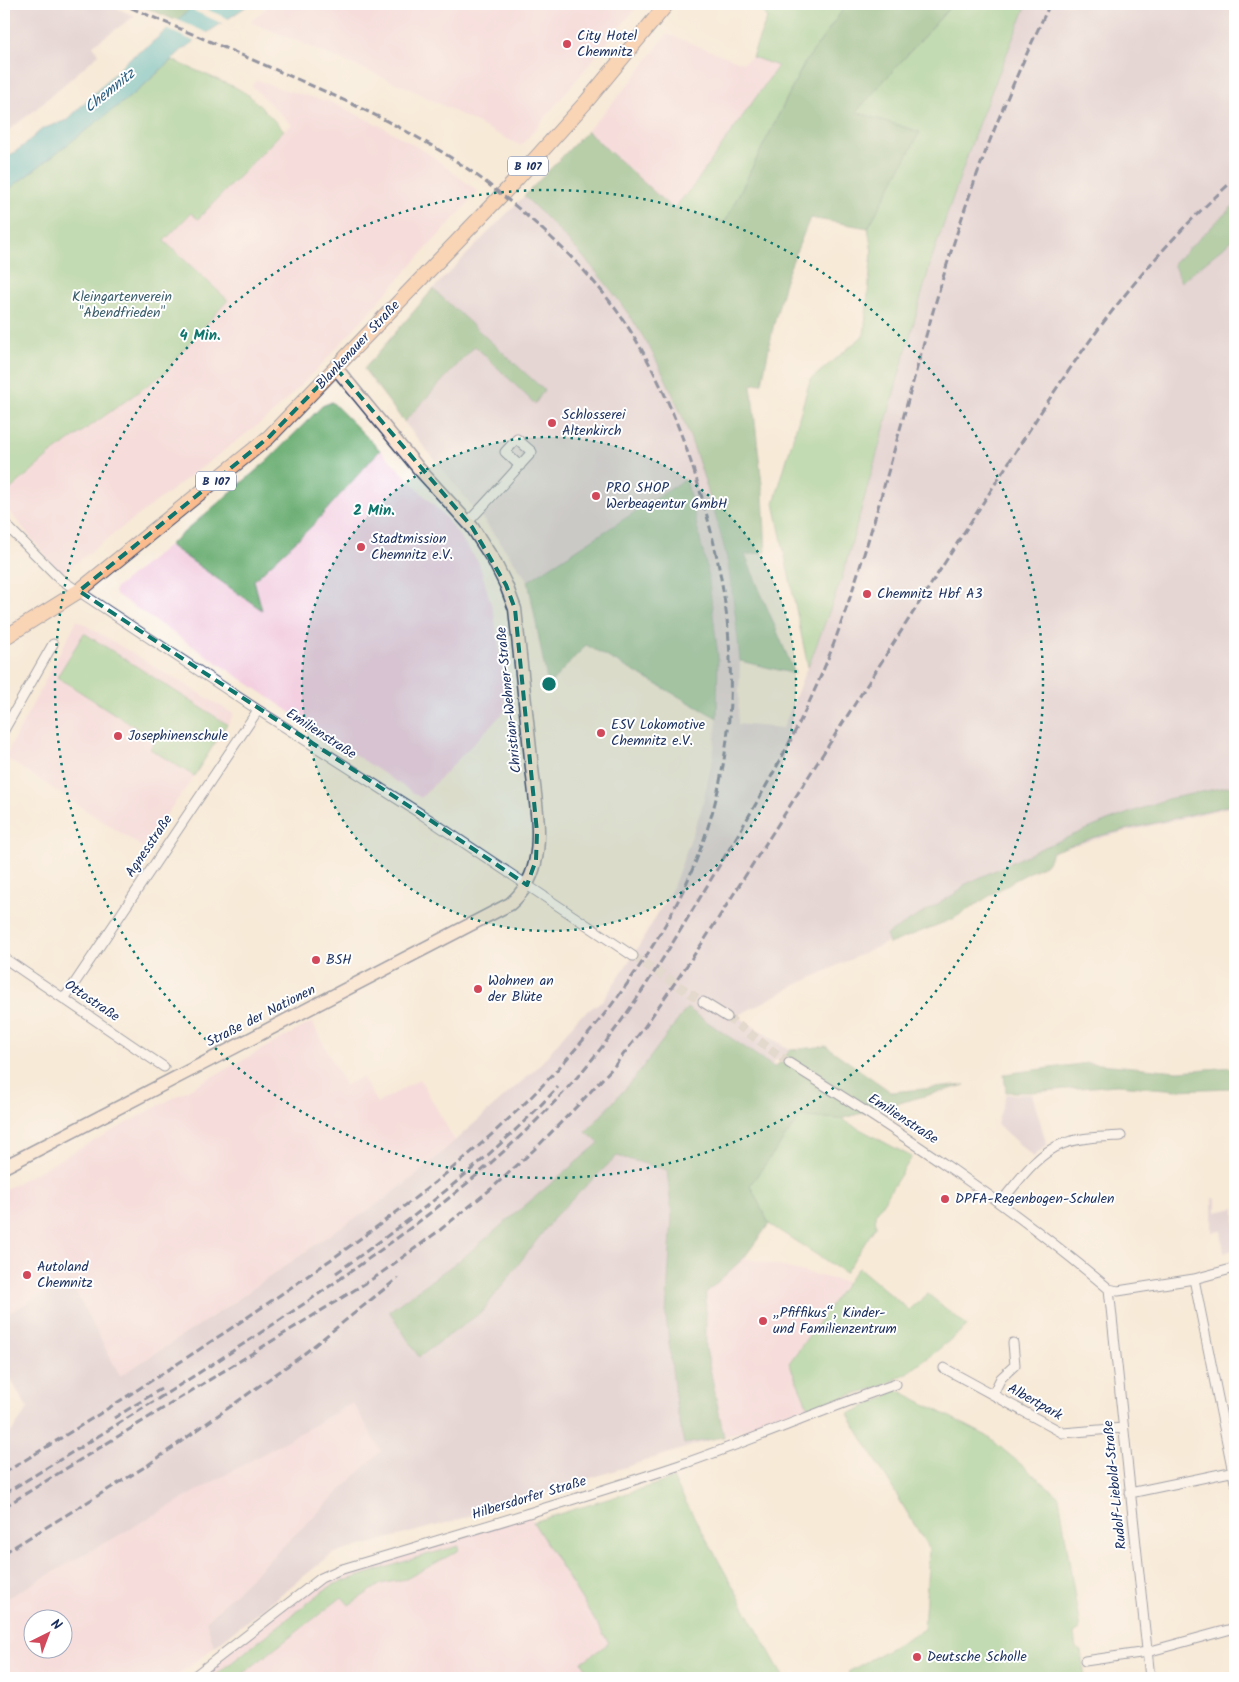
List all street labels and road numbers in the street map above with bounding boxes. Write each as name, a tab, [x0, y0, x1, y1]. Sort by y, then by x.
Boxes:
road number: B 107	[508, 157, 548, 176]
street label: Blankenauer Straße	[311, 295, 406, 395]
road number: B 107	[196, 472, 236, 491]
street label: Christian-Wehner-Straße	[490, 625, 528, 774]
street label: Emilienstraße	[281, 703, 361, 765]
street label: Agnesstraße	[120, 809, 179, 882]
street label: Ottostraße	[60, 974, 125, 1028]
street label: Straße der Nationen	[203, 979, 319, 1053]
street label: Emilienstraße	[863, 1088, 943, 1150]
street label: Albertpark	[1003, 1378, 1067, 1426]
street label: Rudolf-Liebold-Straße	[1097, 1419, 1133, 1551]
street label: Hilbersdorfer Straße	[469, 1470, 590, 1526]

